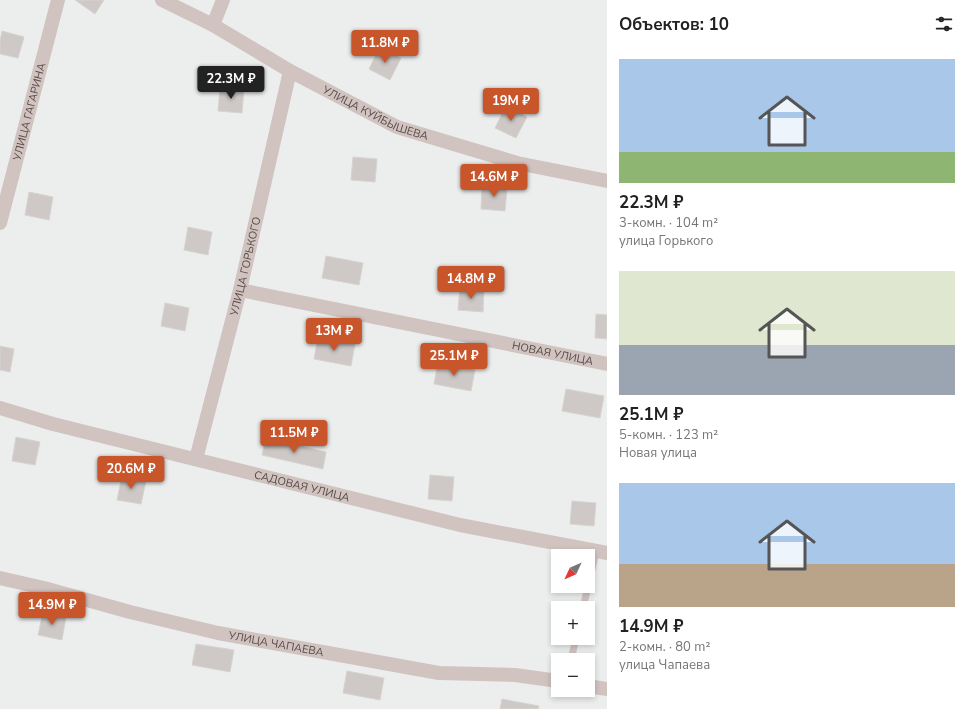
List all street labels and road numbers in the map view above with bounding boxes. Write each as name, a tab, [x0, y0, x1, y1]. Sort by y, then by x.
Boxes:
street label: УЛИЦА ГАГАРИНА	[9, 61, 49, 163]
street label: УЛИЦА КУЙБЫШЕВА	[319, 82, 430, 144]
street label: УЛИЦА ГОРЬКОГО	[226, 215, 264, 318]
street label: НОВАЯ УЛИЦА	[511, 338, 595, 369]
street label: САДОВАЯ УЛИЦА	[253, 467, 351, 505]
street label: УЛИЦА ЧАПАЕВА	[226, 628, 325, 660]

